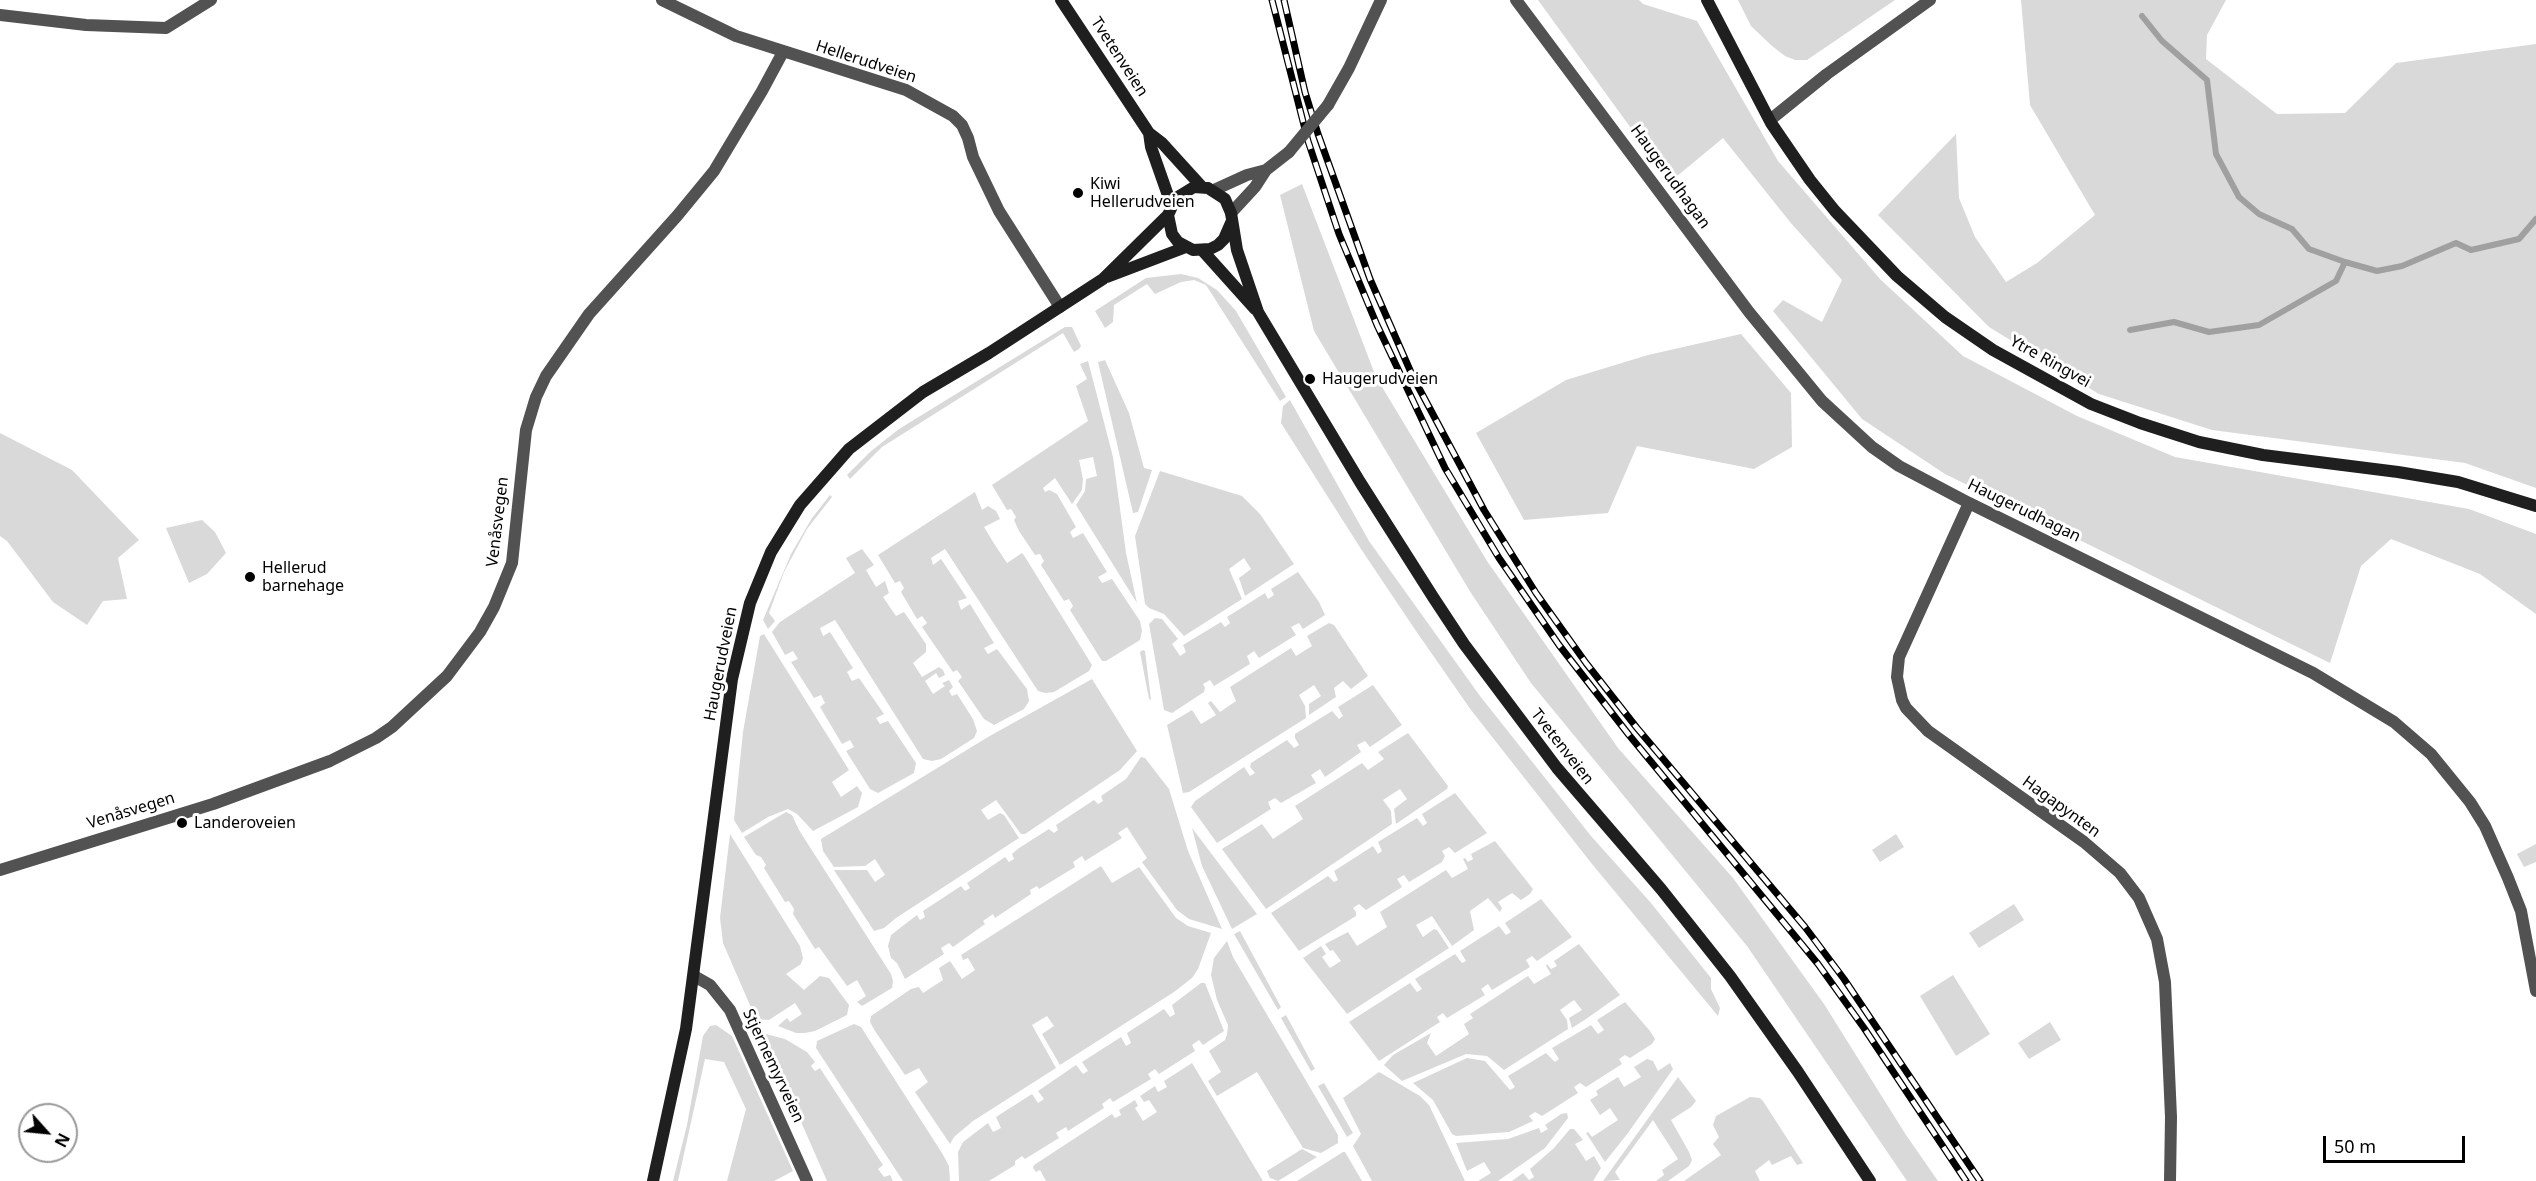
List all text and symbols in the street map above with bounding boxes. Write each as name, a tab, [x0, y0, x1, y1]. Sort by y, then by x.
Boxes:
street label: Tvetenveien	[1086, 14, 1152, 100]
street label: Hellerudveien	[813, 37, 919, 87]
street label: Haugerudhagan	[1626, 121, 1714, 233]
place label: Kiwi Hellerudveien	[1090, 174, 1195, 212]
marker: Kiwi Hellerudveien	[1071, 186, 1085, 200]
street label: Ytre Ringvei	[2006, 332, 2094, 392]
place label: Haugerudveien	[1322, 369, 1438, 389]
marker: Haugerudveien	[1303, 372, 1317, 386]
street label: Haugerudhagan	[1964, 475, 2084, 547]
street label: Venåsvegen	[483, 476, 513, 568]
place label: Hellerud barnehage	[262, 558, 344, 596]
marker: Hellerud barnehage	[243, 570, 257, 584]
street label: Haugerudveien	[700, 605, 742, 723]
street label: Tvetenveien	[1527, 705, 1597, 789]
street label: Hagapynten	[2018, 772, 2104, 842]
street label: Venåsvegen	[85, 789, 177, 833]
place label: Landeroveien	[194, 813, 296, 833]
marker: Landeroveien	[175, 816, 189, 830]
street label: Stjernemyrveien	[738, 1006, 808, 1126]
north arrow	[18, 1103, 78, 1163]
scale bar	[2326, 1124, 2468, 1162]
text: N	[50, 1129, 75, 1151]
text: 50 m	[2334, 1134, 2376, 1158]

